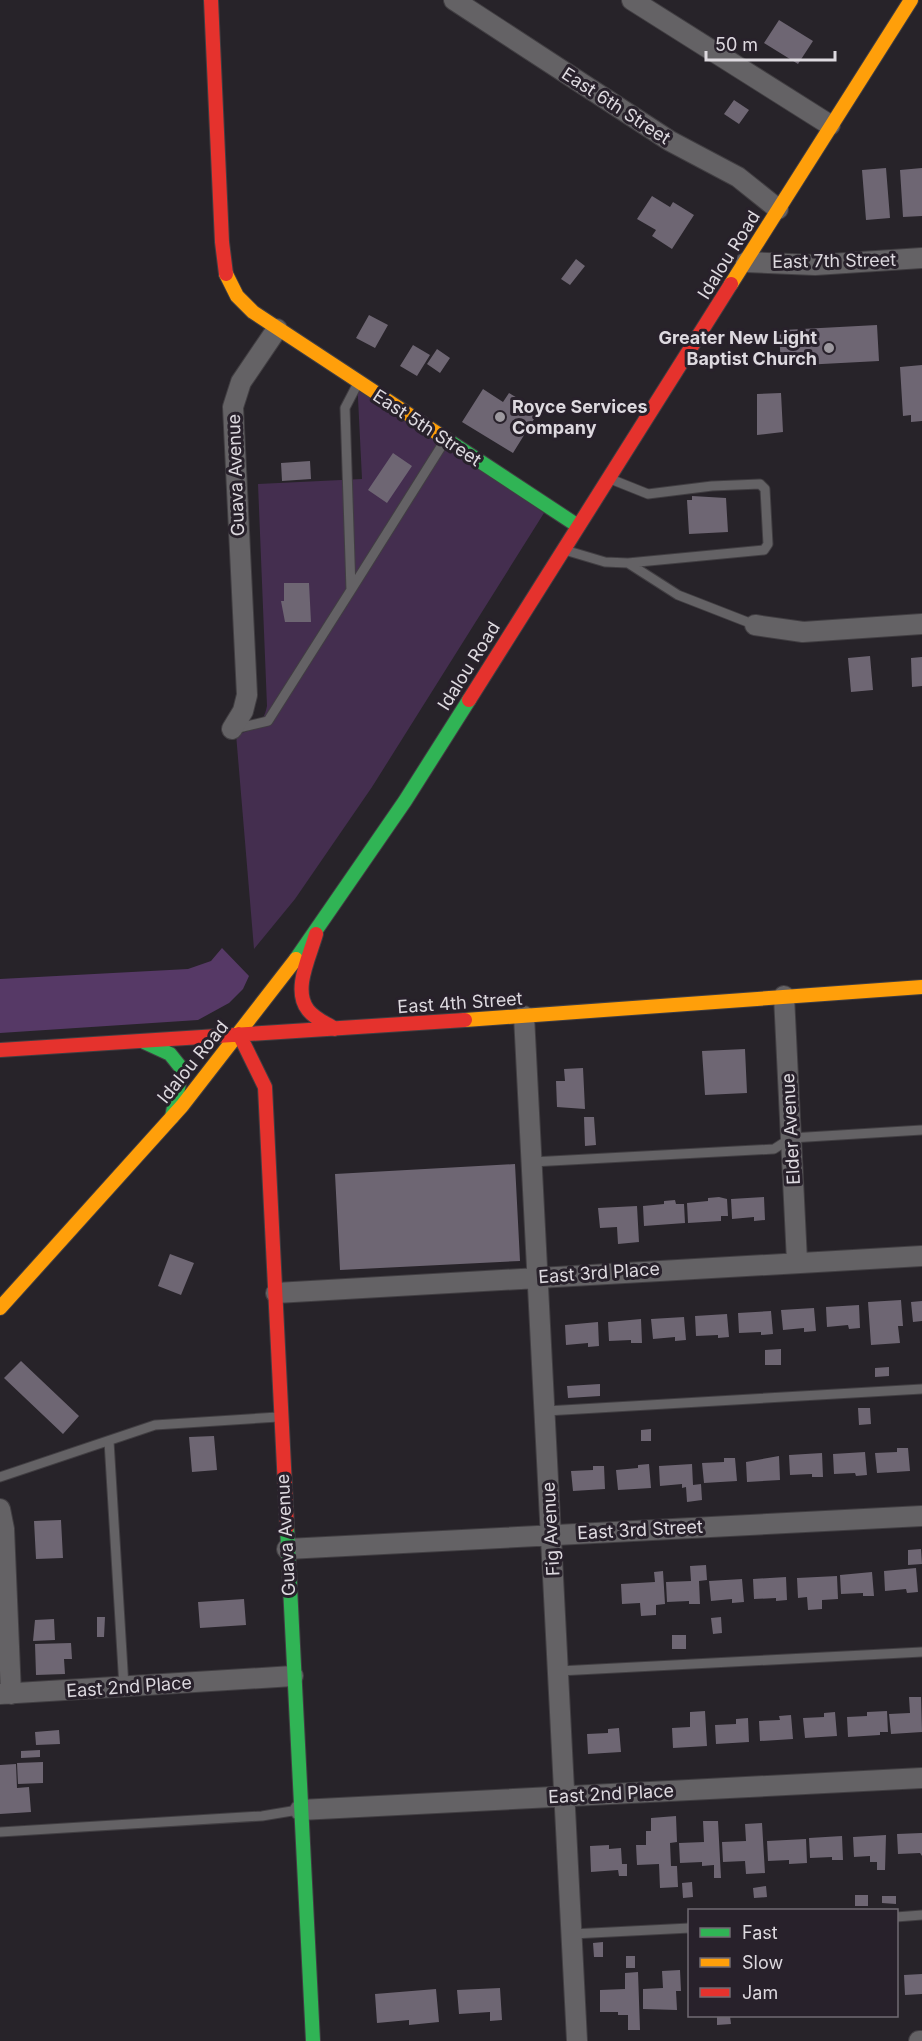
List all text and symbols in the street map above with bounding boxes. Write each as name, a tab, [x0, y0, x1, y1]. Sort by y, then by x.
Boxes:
scale bar	[706, 24, 835, 62]
text: 50 m	[715, 34, 758, 55]
street label: East 6th Street	[558, 63, 674, 148]
street label: Idalou Road	[693, 207, 764, 303]
street label: East 7th Street	[772, 249, 896, 272]
place label: Greater New Light Baptist Church	[659, 327, 817, 369]
marker: Greater New Light Baptist Church	[822, 341, 836, 355]
street label: East 5th Street	[369, 385, 485, 470]
place label: Royce Services Company	[512, 396, 648, 438]
marker: Royce Services Company	[493, 410, 507, 424]
street label: Guava Avenue	[223, 414, 248, 537]
street label: Idalou Road	[433, 618, 504, 714]
street label: East 4th Street	[397, 988, 523, 1017]
street label: Idalou Road	[153, 1016, 232, 1107]
street label: Elder Avenue	[777, 1073, 804, 1185]
street label: East 3rd Place	[537, 1258, 660, 1287]
street label: Guava Avenue	[272, 1473, 299, 1597]
street label: Fig Avenue	[538, 1481, 563, 1577]
street label: East 3rd Street	[577, 1516, 703, 1543]
street label: East 2nd Place	[65, 1672, 192, 1701]
street label: East 2nd Place	[548, 1780, 674, 1807]
legend	[688, 1909, 898, 2017]
text: Fast	[742, 1922, 778, 1943]
text: Slow	[742, 1952, 783, 1973]
text: Jam	[742, 1982, 778, 2003]

